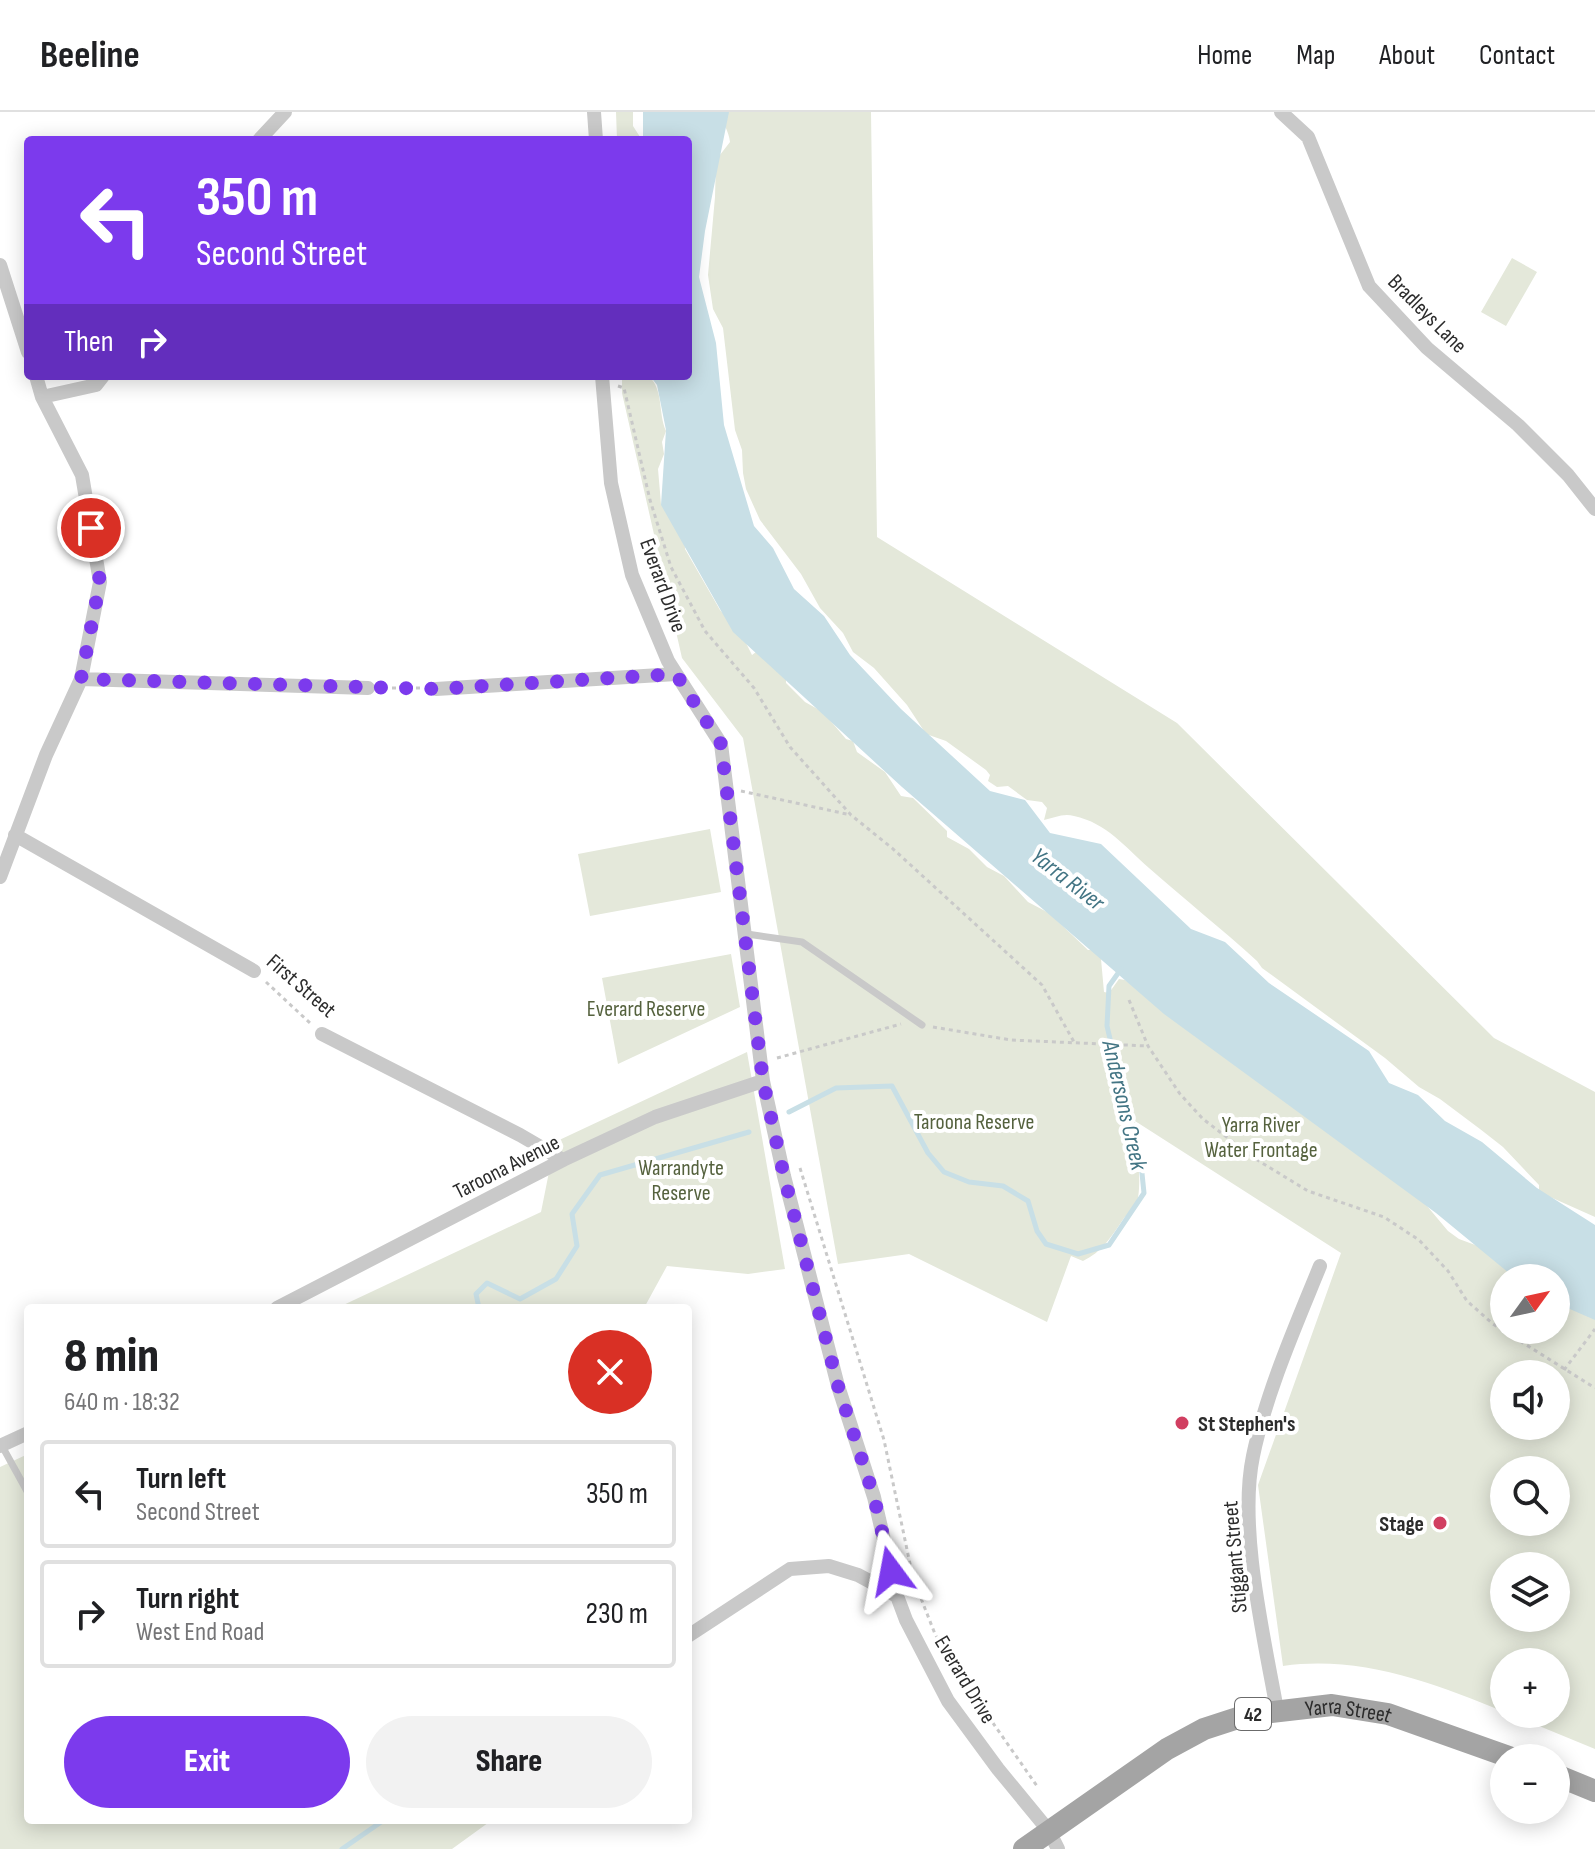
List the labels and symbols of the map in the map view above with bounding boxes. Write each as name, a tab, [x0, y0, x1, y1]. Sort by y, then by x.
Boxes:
street label: Bradleys Lane	[1382, 269, 1472, 359]
pin	[57, 494, 125, 562]
street label: Everard Drive	[633, 535, 692, 636]
water label: Yarra River	[1025, 842, 1111, 918]
street label: First Street	[261, 949, 342, 1024]
park label: Everard Reserve	[587, 996, 705, 1023]
water label: Andersons Creek	[1095, 1036, 1154, 1174]
park label: Taroona Reserve	[914, 1109, 1034, 1136]
park label: Yarra River Water Frontage	[1205, 1112, 1317, 1164]
street label: Taroona Avenue	[449, 1129, 564, 1206]
park label: Warrandyte Reserve	[638, 1155, 724, 1207]
north arrow	[1490, 1264, 1570, 1344]
place label: St Stephen's	[1198, 1411, 1295, 1438]
marker: St Stephen's	[1173, 1414, 1191, 1432]
street label: Stiggant Street	[1217, 1500, 1254, 1614]
place label: Stage	[1379, 1511, 1424, 1538]
marker: Stage	[1431, 1514, 1449, 1532]
position arrow	[849, 1529, 933, 1613]
street label: Everard Drive	[928, 1631, 1001, 1729]
street label: Yarra Street	[1304, 1693, 1396, 1729]
road number: 42	[1235, 1698, 1271, 1730]

